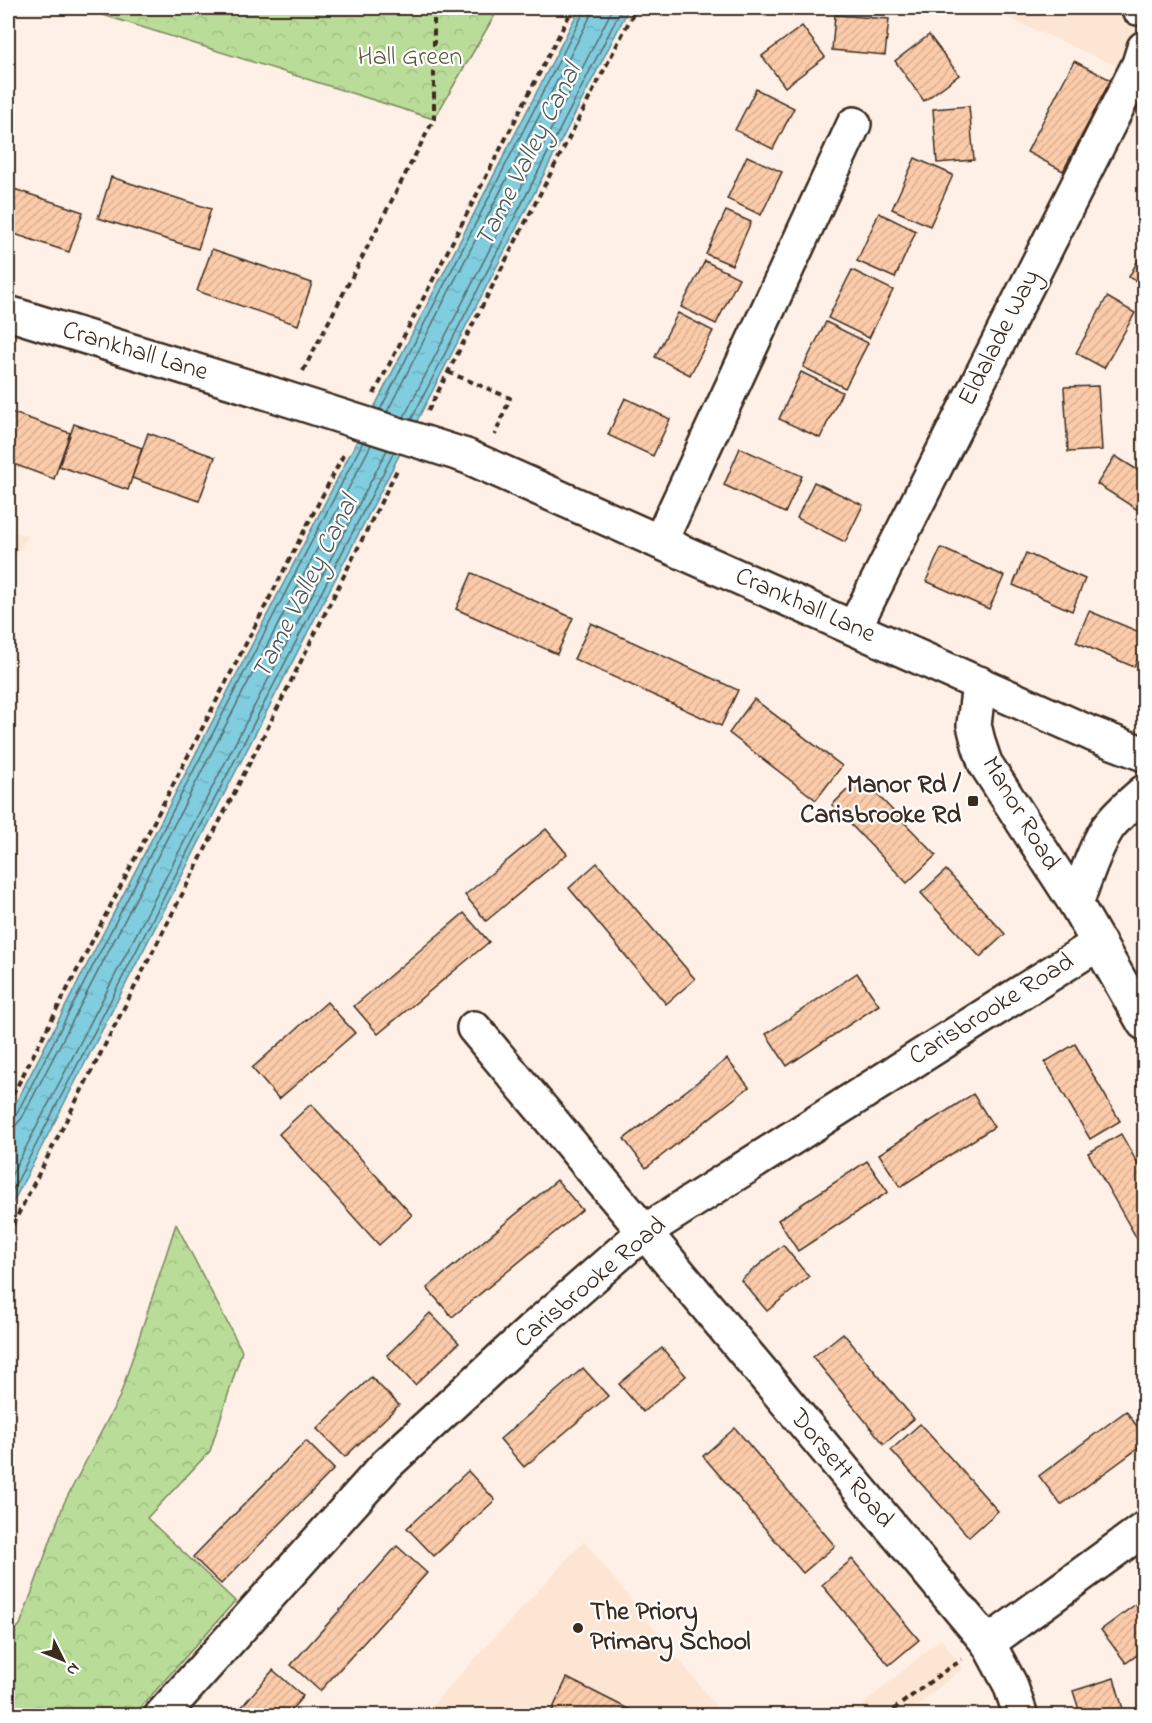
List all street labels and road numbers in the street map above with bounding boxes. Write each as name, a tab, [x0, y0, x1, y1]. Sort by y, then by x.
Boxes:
street label: Eldalade Way	[949, 263, 1051, 413]
street label: Crankhall Lane	[58, 312, 213, 392]
street label: Crankhall Lane	[729, 558, 882, 654]
street label: Manor Road	[971, 750, 1069, 879]
street label: Carisbrooke Road	[902, 944, 1082, 1076]
street label: Carisbrooke Road	[507, 1208, 676, 1358]
street label: Dorsett Road	[779, 1400, 903, 1537]

